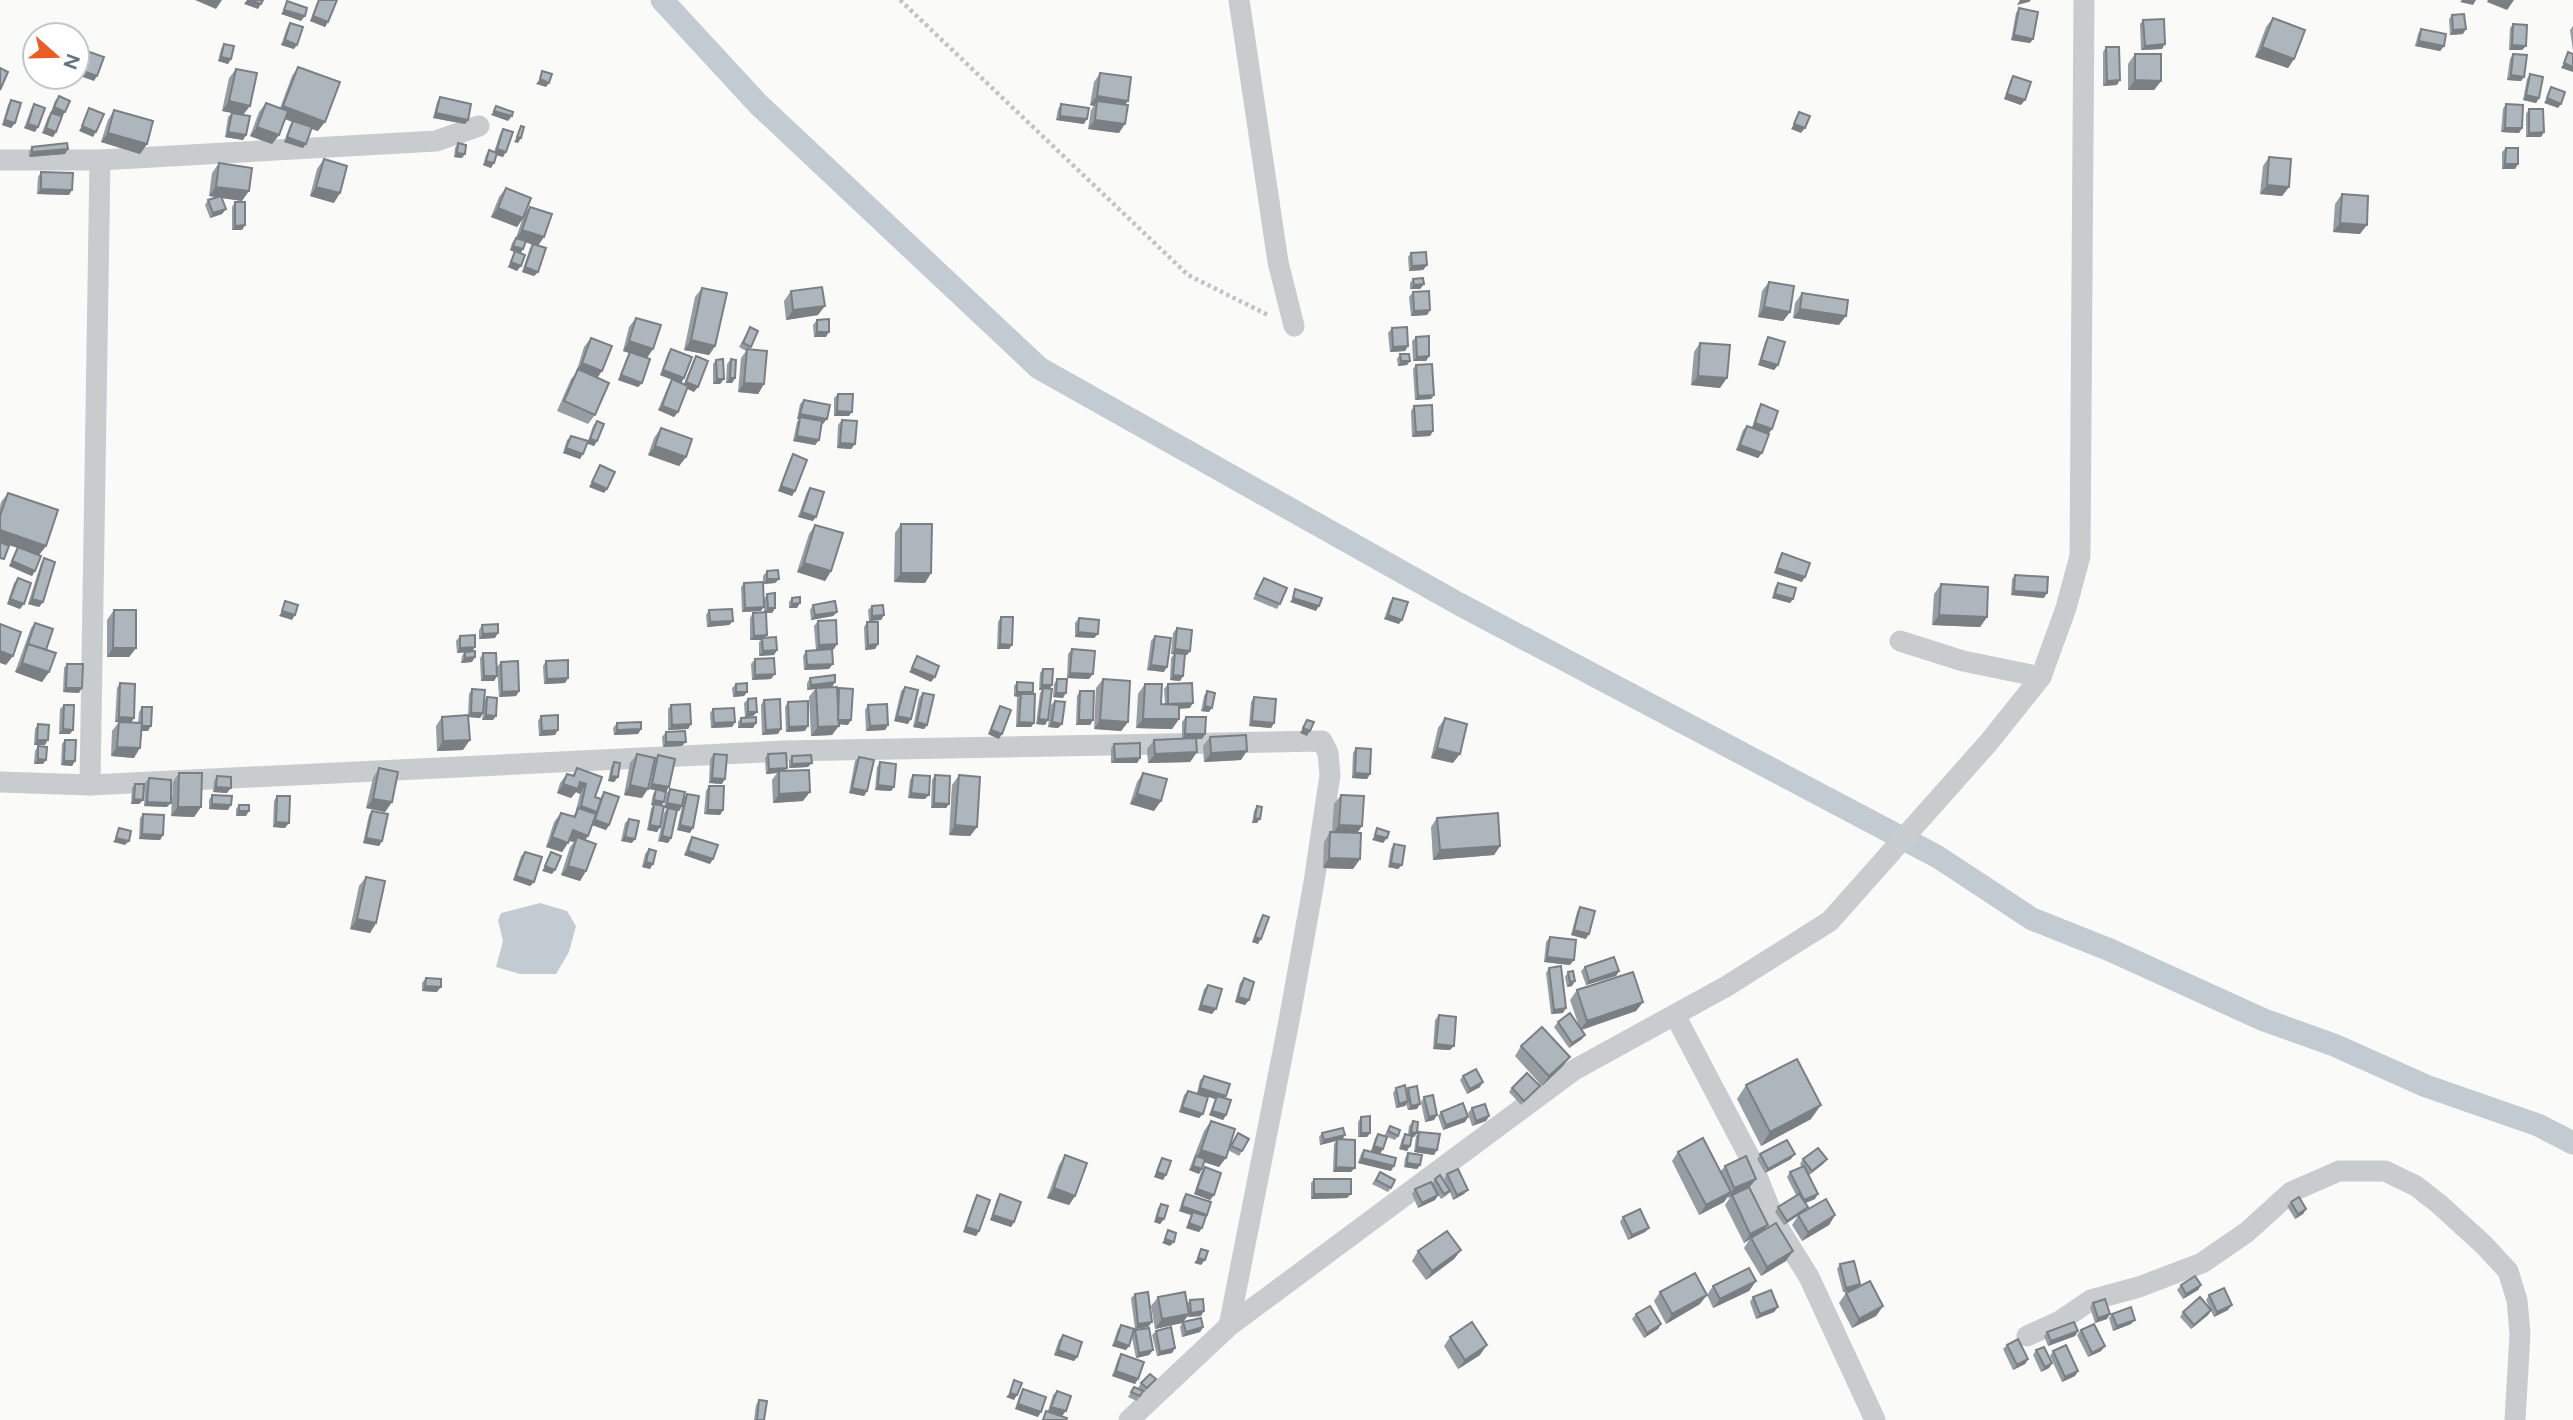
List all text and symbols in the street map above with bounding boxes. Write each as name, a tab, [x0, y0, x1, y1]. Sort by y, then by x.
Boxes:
north arrow	[21, 21, 91, 91]
text: N	[58, 51, 85, 72]

